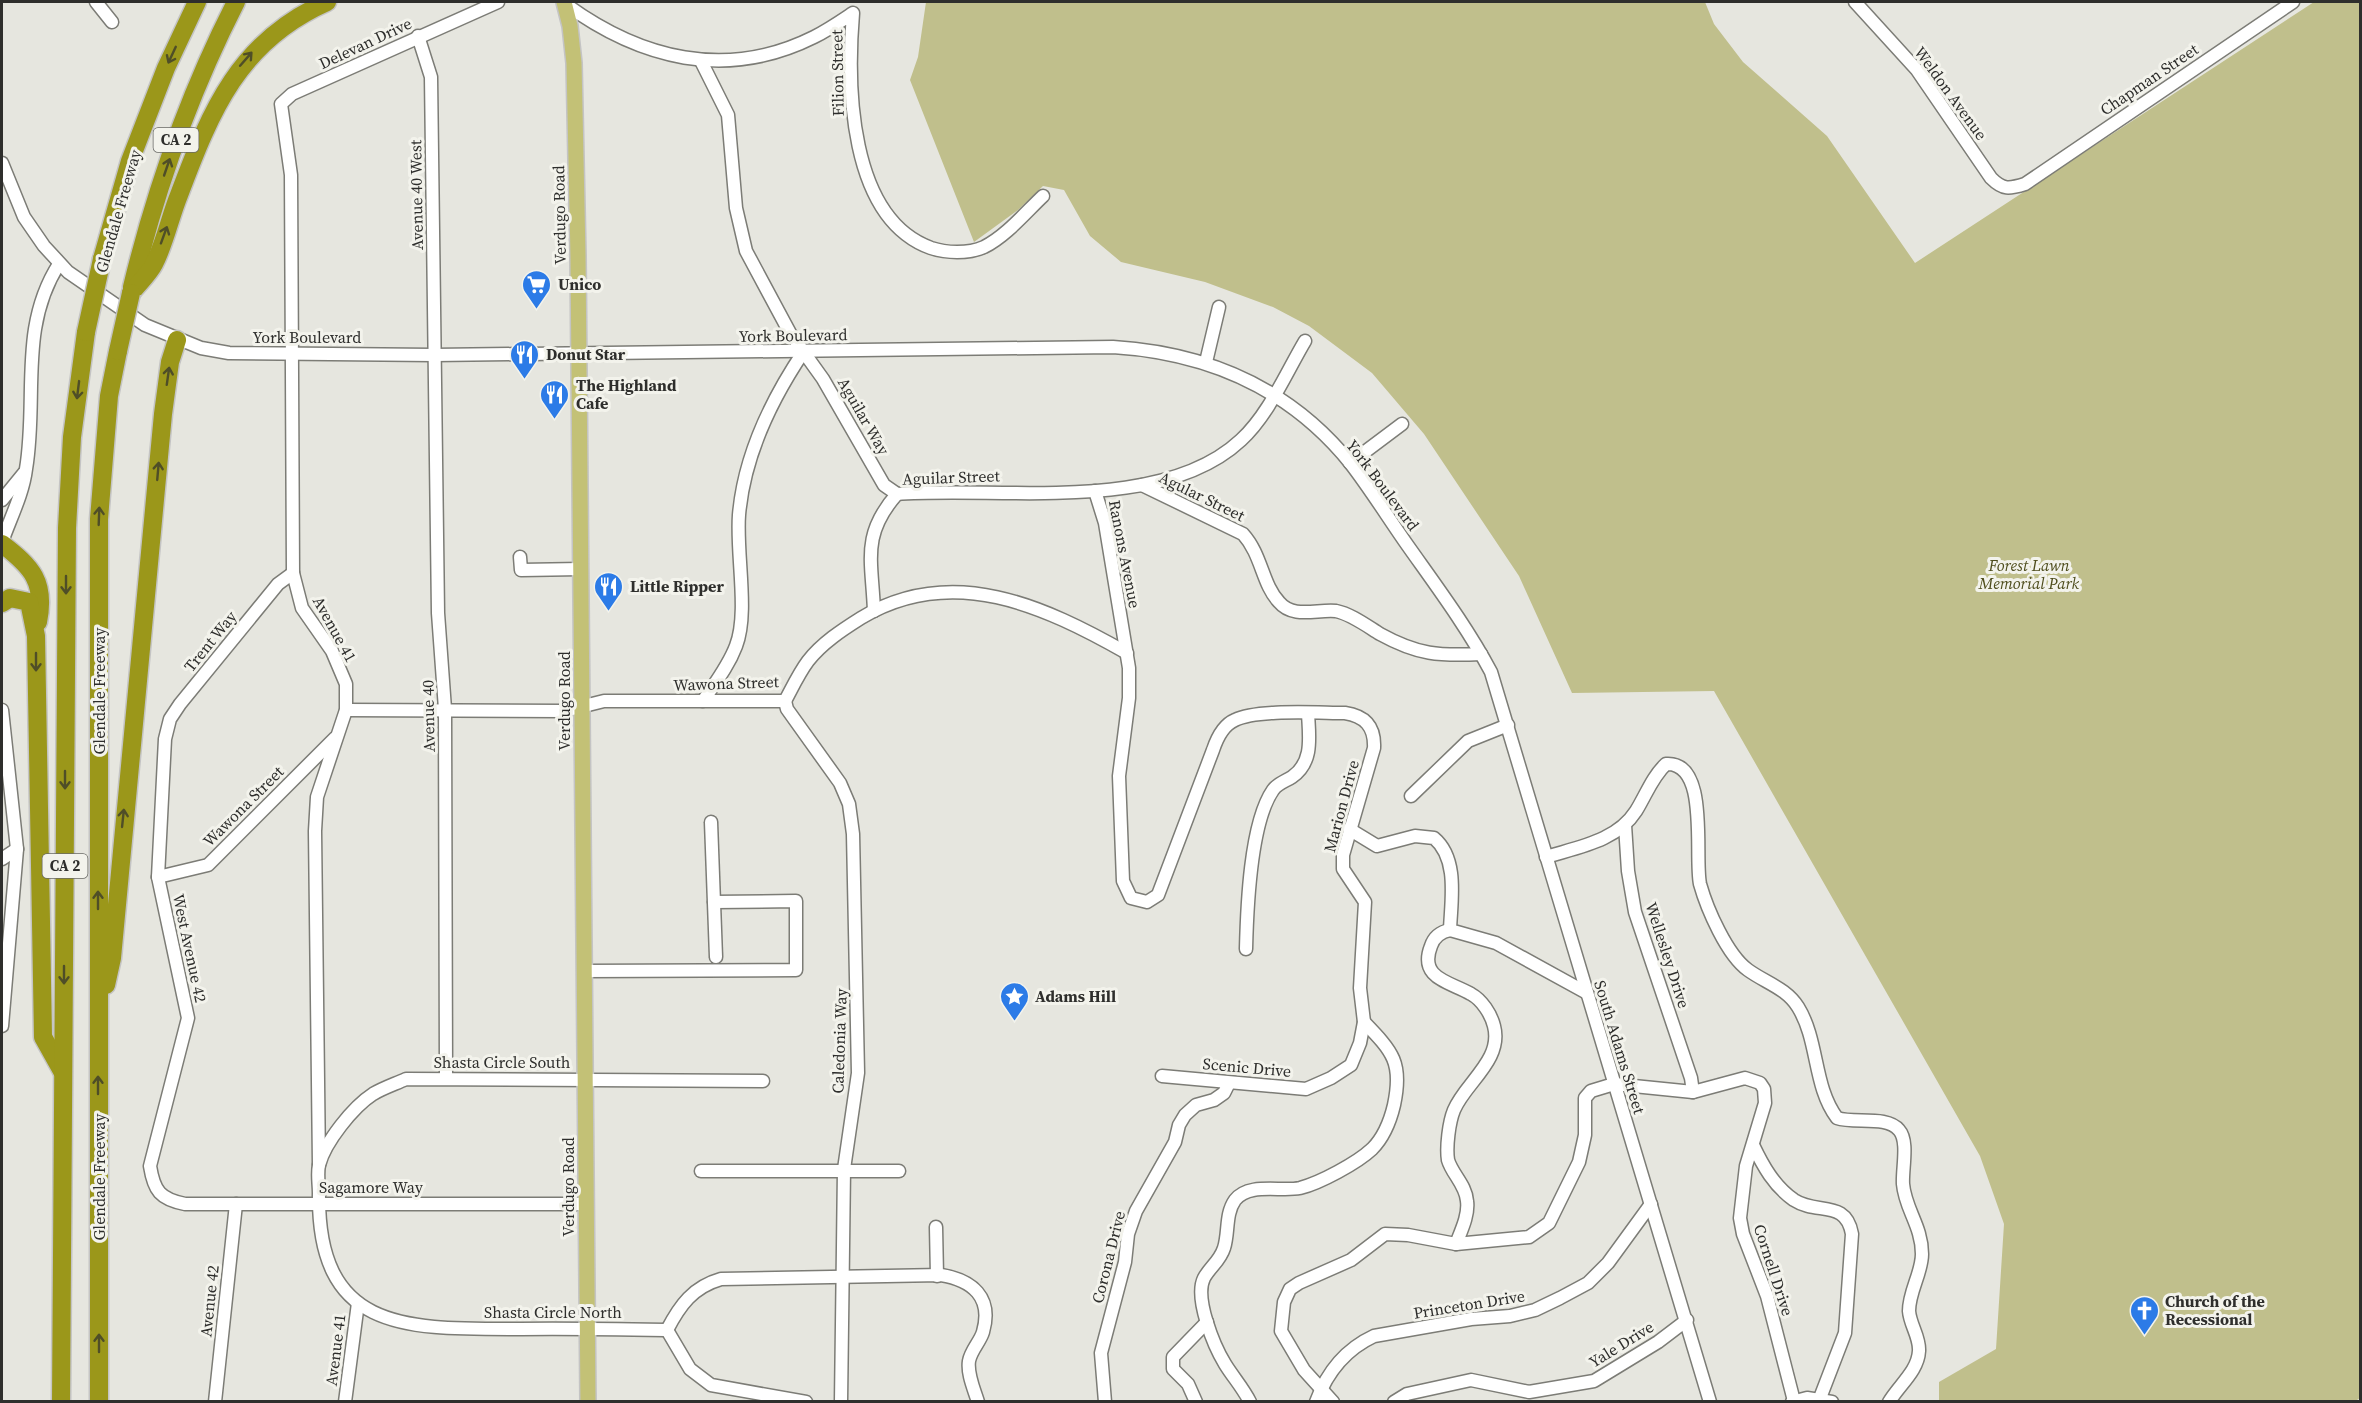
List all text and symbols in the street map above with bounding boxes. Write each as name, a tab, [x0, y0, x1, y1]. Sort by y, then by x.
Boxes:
street label: Delevan Drive	[315, 12, 415, 74]
street label: Filion Street	[825, 29, 849, 117]
street label: Chapman Street	[2096, 38, 2203, 120]
street label: Weldon Avenue	[1910, 42, 1992, 144]
one-way arrow	[166, 45, 178, 63]
one-way arrow	[240, 51, 253, 67]
road number: CA 2	[154, 128, 198, 152]
street label: Avenue 40 West	[404, 139, 428, 250]
street label: Glendale Freeway	[90, 146, 146, 275]
one-way arrow	[162, 158, 173, 177]
street label: Verdugo Road	[547, 165, 571, 265]
one-way arrow	[160, 226, 171, 245]
supermarket icon: Unico	[521, 268, 553, 310]
place label: Unico	[558, 273, 601, 295]
street label: York Boulevard	[738, 323, 848, 347]
street label: York Boulevard	[253, 326, 361, 348]
restaurant icon: Donut Star	[509, 338, 541, 380]
place label: Donut Star	[546, 343, 626, 365]
one-way arrow	[163, 367, 174, 387]
street label: Aguilar Way	[833, 373, 895, 459]
place label: The Highland Cafe	[576, 374, 677, 414]
restaurant icon: The Highland Cafe	[539, 378, 571, 420]
one-way arrow	[72, 380, 83, 400]
street label: York Boulevard	[1341, 435, 1425, 535]
one-way arrow	[153, 462, 164, 482]
street label: Aguilar Street	[902, 464, 1001, 490]
street label: Agular Street	[1155, 466, 1249, 527]
street label: Ranons Avenue	[1104, 498, 1146, 610]
one-way arrow	[94, 507, 105, 527]
park label: Forest Lawn Memorial Park	[1978, 554, 2080, 594]
restaurant icon: Little Ripper	[593, 570, 625, 612]
one-way arrow	[60, 574, 72, 594]
place label: Little Ripper	[630, 575, 724, 597]
street label: Avenue 41	[308, 592, 362, 666]
street label: Trent Way	[179, 605, 242, 676]
street label: Glendale Freeway	[88, 627, 110, 755]
street label: Verdugo Road	[553, 651, 575, 751]
one-way arrow	[30, 652, 41, 672]
street label: Wawona Street	[673, 670, 780, 696]
street label: Avenue 40	[416, 680, 440, 752]
street label: Marion Drive	[1318, 758, 1364, 854]
street label: Wawona Street	[198, 760, 289, 851]
one-way arrow	[59, 769, 71, 789]
one-way arrow	[118, 809, 129, 829]
road number: CA 2	[42, 854, 88, 878]
one-way arrow	[93, 891, 104, 911]
street label: West Avenue 42	[168, 892, 212, 1004]
street label: Wellesley Drive	[1641, 899, 1695, 1011]
one-way arrow	[58, 964, 70, 984]
street label: South Adams Street	[1589, 978, 1651, 1117]
place icon: Adams Hill	[998, 980, 1030, 1022]
place label: Adams Hill	[1035, 985, 1116, 1007]
street label: Caledonia Way	[826, 987, 852, 1094]
street label: Shasta Circle South	[434, 1051, 571, 1073]
street label: Scenic Drive	[1202, 1052, 1292, 1082]
one-way arrow	[92, 1076, 104, 1096]
street label: Glendale Freeway	[88, 1113, 110, 1241]
street label: Verdugo Road	[557, 1137, 579, 1237]
street label: Sagamore Way	[319, 1176, 424, 1198]
street label: Corona Drive	[1086, 1209, 1130, 1305]
street label: Cornell Drive	[1749, 1221, 1799, 1319]
street label: Avenue 42	[194, 1264, 224, 1338]
street label: Princeton Drive	[1412, 1284, 1526, 1324]
place label: Church of the Recessional	[2165, 1290, 2265, 1330]
church icon: Church of the Recessional	[2128, 1294, 2160, 1336]
street label: Shasta Circle North	[484, 1301, 622, 1323]
street label: Avenue 41	[320, 1313, 350, 1387]
street label: Yale Drive	[1585, 1316, 1657, 1372]
one-way arrow	[93, 1334, 105, 1354]

